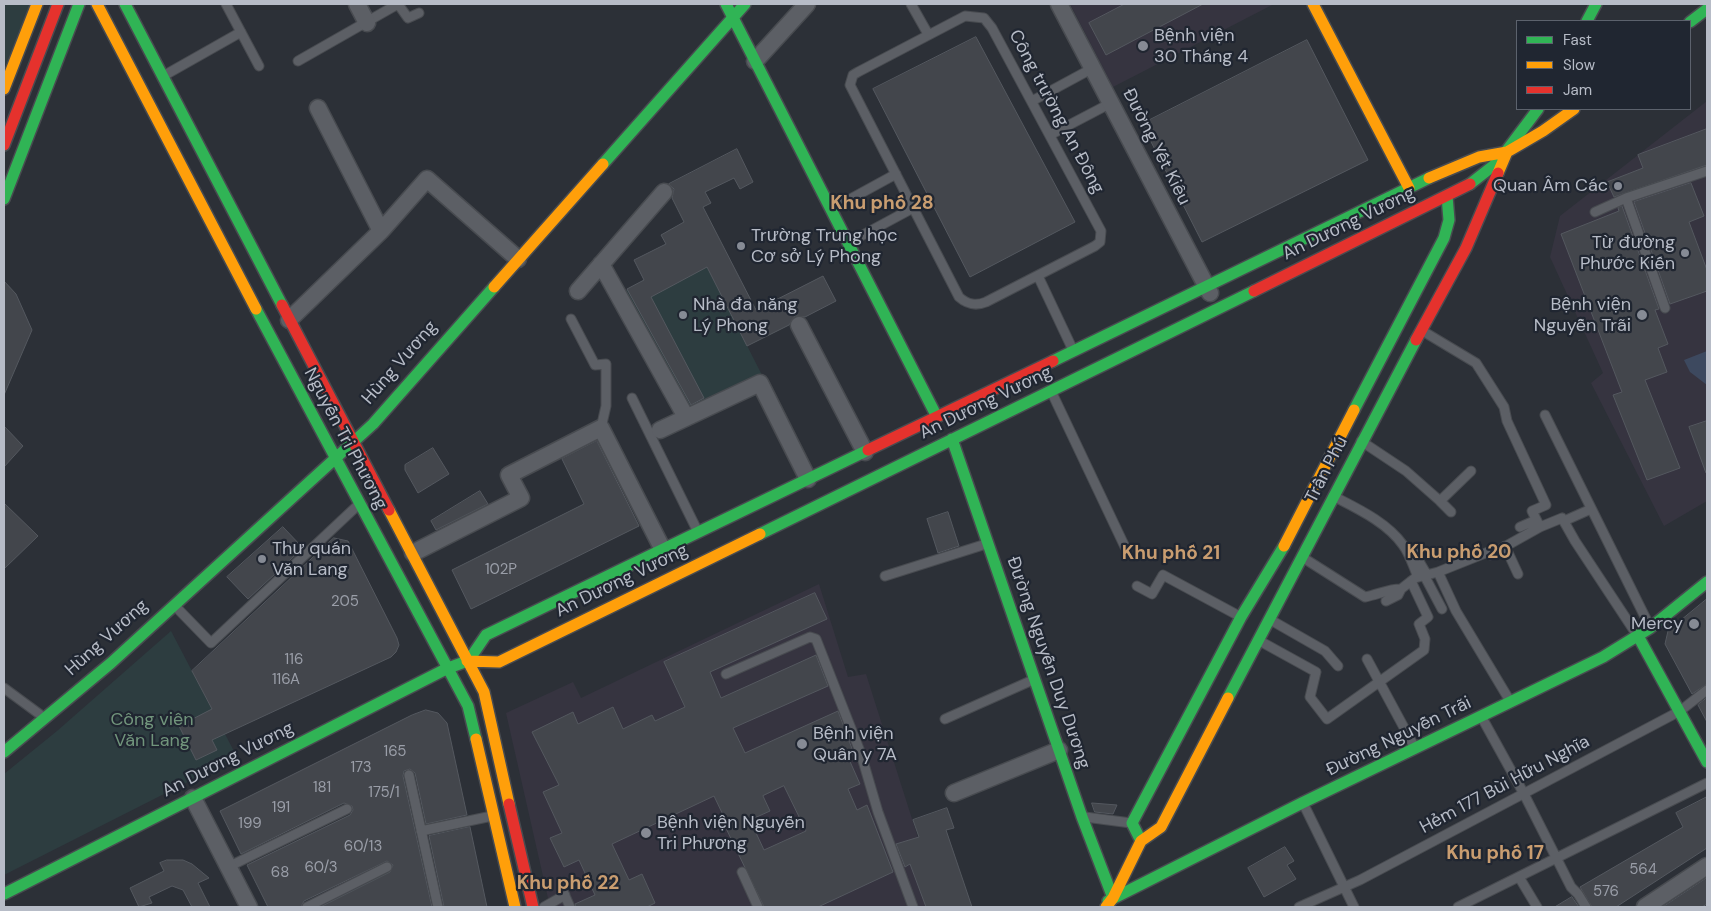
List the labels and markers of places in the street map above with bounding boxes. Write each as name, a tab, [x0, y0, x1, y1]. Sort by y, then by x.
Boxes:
place label: Bệnh viện 30 Tháng 4	[1154, 25, 1248, 68]
marker: Bệnh viện 30 Tháng 4	[1136, 39, 1150, 53]
place label: Quan Âm Các	[1493, 175, 1608, 197]
marker: Quan Âm Các	[1612, 180, 1624, 192]
place label: Trường Trung học Cơ sở Lý Phong	[751, 225, 896, 268]
place label: Từ đường Phước Kiến	[1582, 232, 1675, 274]
marker: Trường Trung học Cơ sở Lý Phong	[735, 240, 747, 252]
marker: Từ đường Phước Kiến	[1679, 247, 1691, 259]
place label: Nhà đa năng Lý Phong	[693, 294, 798, 336]
place label: Bệnh viện Nguyễn Trãi	[1534, 294, 1631, 336]
marker: Bệnh viện Nguyễn Trãi	[1635, 308, 1649, 322]
marker: Nhà đa năng Lý Phong	[677, 309, 689, 321]
place label: Thư quán Văn Lang	[272, 538, 350, 580]
marker: Thư quán Văn Lang	[256, 553, 268, 565]
place label: Mercy	[1631, 613, 1683, 635]
marker: Mercy	[1687, 617, 1701, 631]
place label: Bệnh viện Quân y 7A	[813, 723, 897, 766]
marker: Bệnh viện Quân y 7A	[795, 737, 809, 751]
place label: Bệnh viện Nguyễn Tri Phương	[657, 812, 805, 854]
marker: Bệnh viện Nguyễn Tri Phương	[639, 826, 653, 840]

